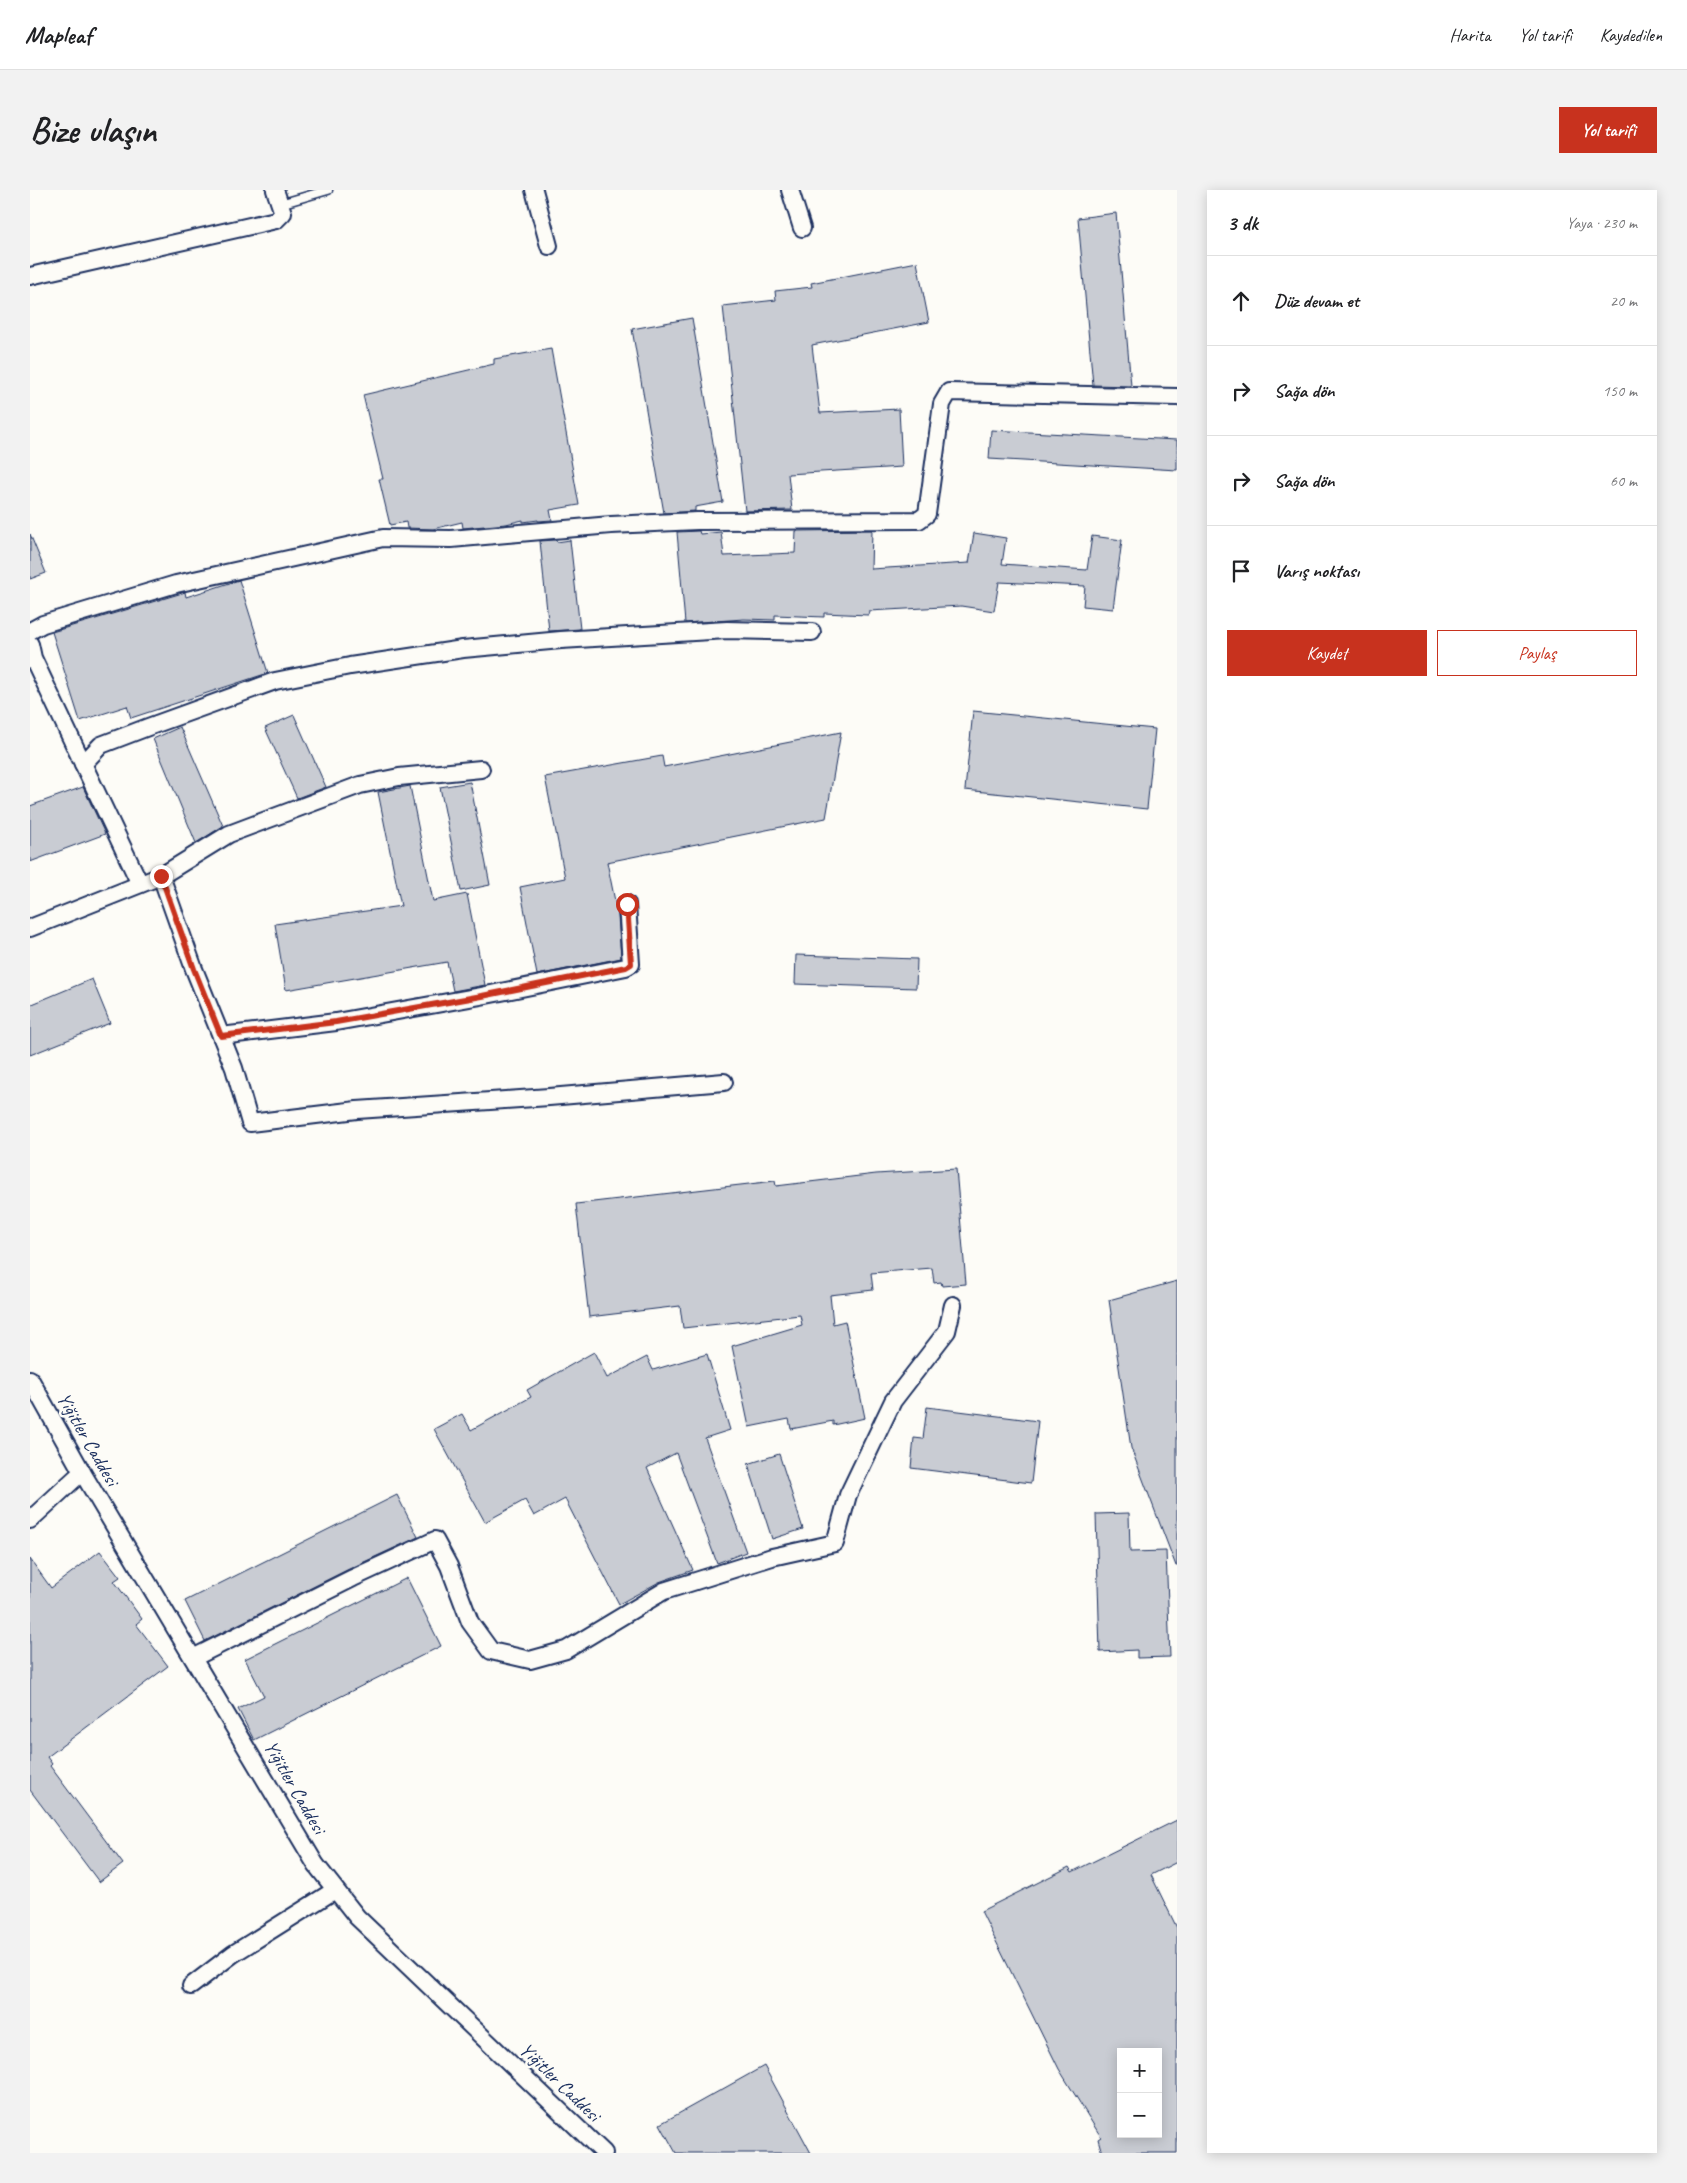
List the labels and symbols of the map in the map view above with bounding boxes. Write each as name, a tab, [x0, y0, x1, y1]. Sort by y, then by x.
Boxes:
route end	[150, 865, 173, 888]
route start	[616, 893, 639, 916]
street label: Yiğitler Caddesi	[51, 1388, 126, 1492]
street label: Yiğitler Caddesi	[258, 1736, 333, 1840]
street label: Yiğitler Caddesi	[514, 2037, 608, 2129]

